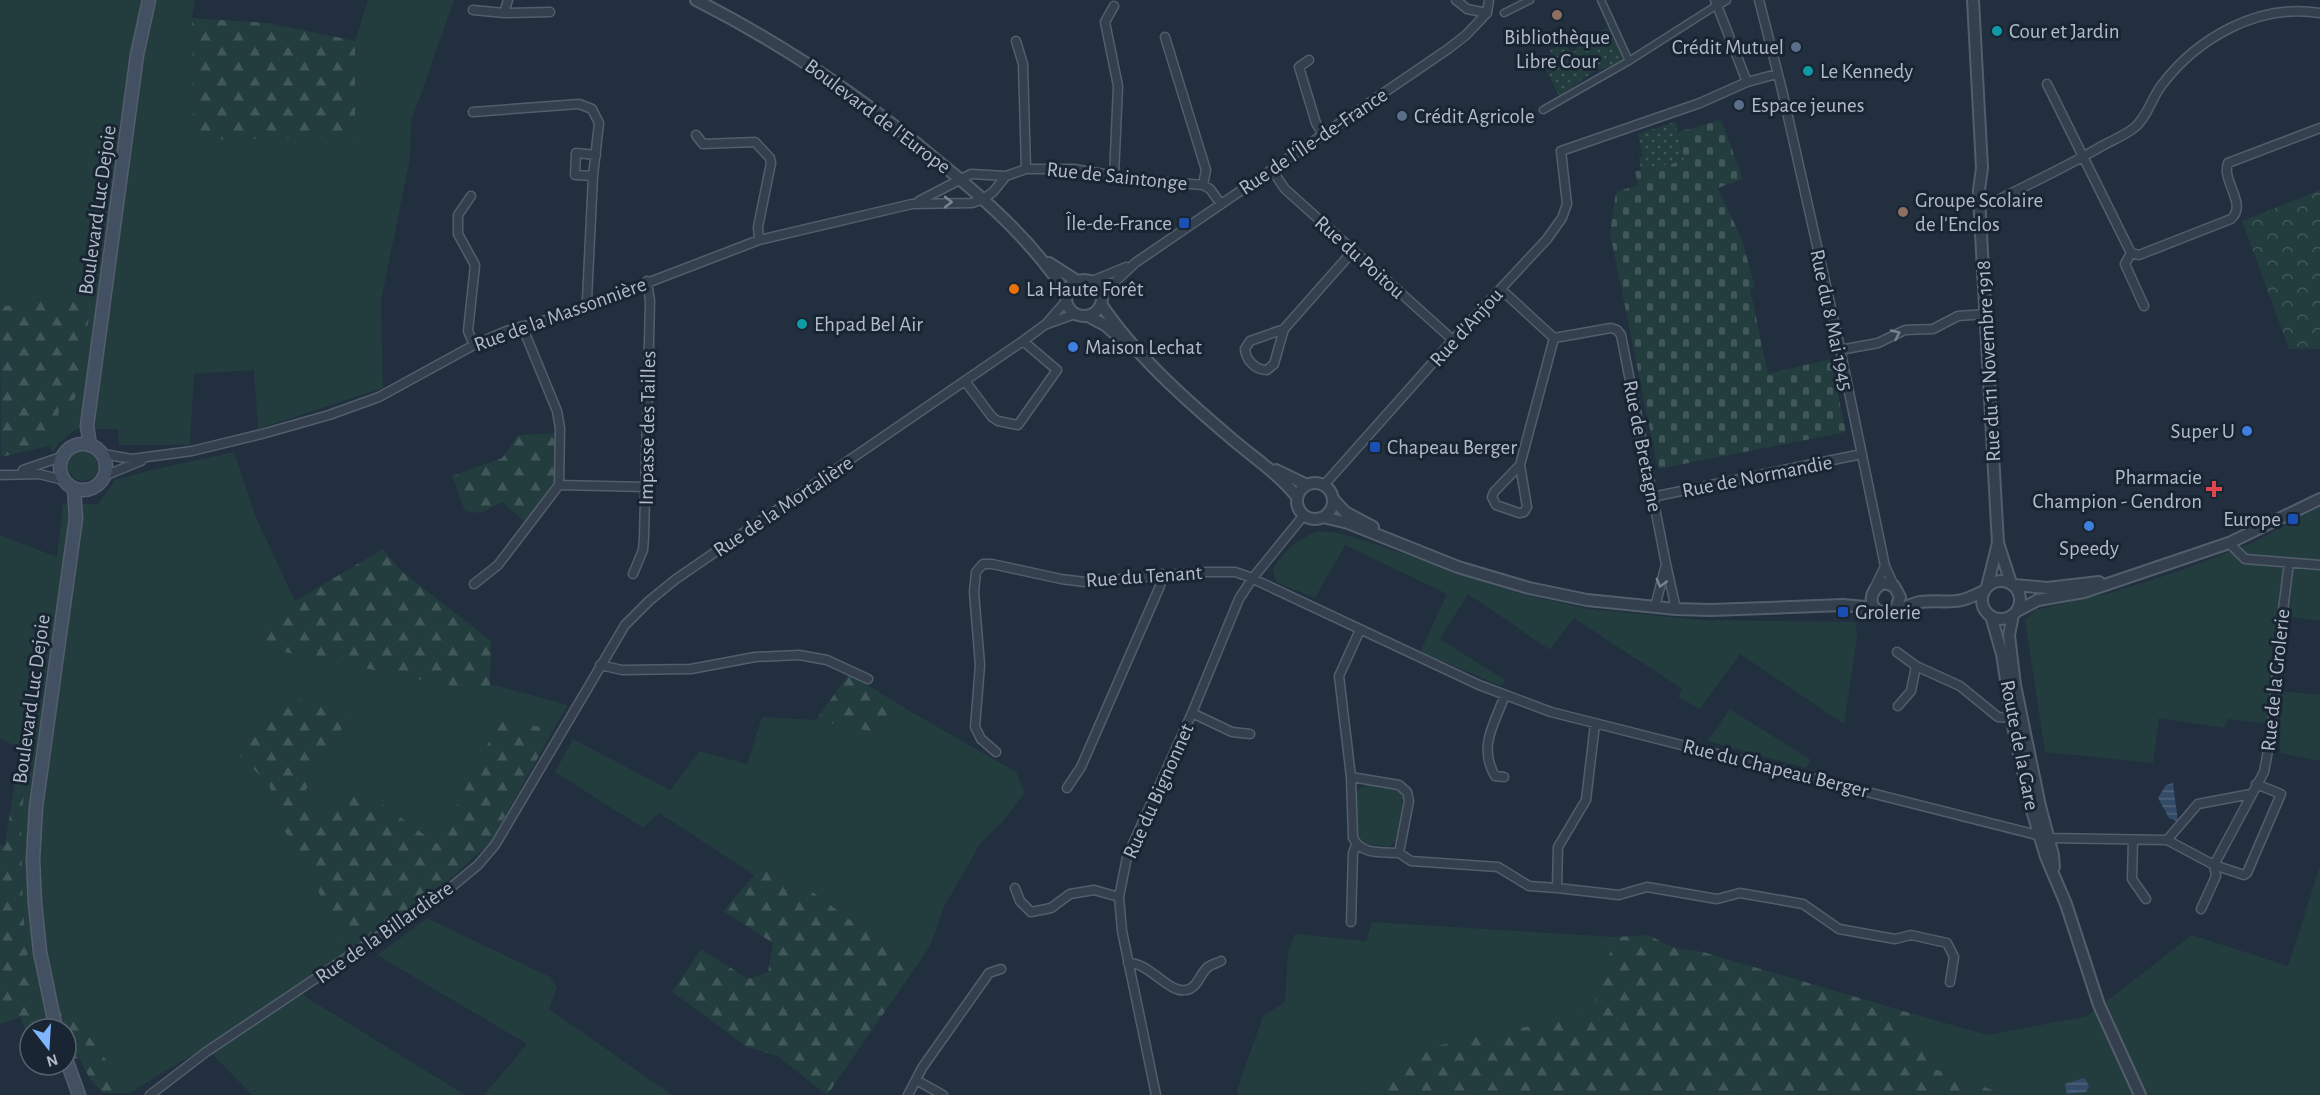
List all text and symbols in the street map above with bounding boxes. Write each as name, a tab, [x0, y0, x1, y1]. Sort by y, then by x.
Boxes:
marker: Bibliothèque Libre Cour	[1550, 8, 1564, 22]
place label: Cour et Jardin	[2009, 21, 2120, 42]
marker: Cour et Jardin	[1990, 24, 2004, 38]
place label: Bibliothèque Libre Cour	[1504, 27, 1610, 72]
place label: Crédit Mutuel	[1672, 37, 1784, 58]
marker: Crédit Mutuel	[1789, 40, 1803, 54]
street label: Boulevard de l'Europe	[801, 55, 954, 178]
place label: Le Kennedy	[1820, 61, 1913, 82]
marker: Le Kennedy	[1801, 64, 1815, 78]
street label: Rue de l'Île-de-France	[1234, 82, 1391, 199]
place label: Espace jeunes	[1751, 95, 1865, 116]
marker: Espace jeunes	[1732, 98, 1746, 112]
place label: Crédit Agricole	[1414, 106, 1535, 127]
marker: Crédit Agricole	[1395, 109, 1409, 123]
street label: Boulevard Luc Dejoie	[75, 124, 120, 296]
street label: Rue de Saintonge	[1046, 159, 1188, 194]
place label: Groupe Scolaire de l'Enclos	[1915, 190, 2043, 235]
one-way arrow	[943, 196, 952, 208]
marker: Groupe Scolaire de l'Enclos	[1896, 205, 1910, 219]
place label: Île-de-France	[1066, 211, 1172, 234]
street label: Rue du Poitou	[1311, 212, 1409, 303]
marker: Île-de-France	[1177, 216, 1191, 230]
street label: Rue du 8 Mai 1945	[1806, 247, 1857, 393]
street label: Rue du 11 Novembre 1918	[1973, 260, 2004, 462]
street label: Rue de la Massonnière	[471, 274, 649, 355]
place label: La Haute Forêt	[1026, 279, 1144, 300]
marker: La Haute Forêt	[1007, 282, 1021, 296]
street label: Rue d'Anjou	[1426, 284, 1507, 371]
place label: Ehpad Bel Air	[814, 314, 923, 335]
marker: Ehpad Bel Air	[795, 317, 809, 331]
one-way arrow	[1889, 330, 1900, 342]
place label: Maison Lechat	[1085, 337, 1202, 358]
marker: Maison Lechat	[1066, 340, 1080, 354]
street label: Impasse des Tailles	[636, 351, 659, 505]
street label: Rue de Bretagne	[1619, 378, 1666, 514]
place label: Super U	[2171, 421, 2235, 442]
marker: Super U	[2240, 424, 2254, 438]
place label: Chapeau Berger	[1387, 437, 1517, 458]
marker: Chapeau Berger	[1368, 440, 1382, 454]
street label: Rue de la Mortalière	[710, 452, 857, 561]
street label: Rue de Normandie	[1680, 452, 1834, 501]
place label: Pharmacie Champion - Gendron	[2033, 467, 2202, 512]
marker: Pharmacie Champion - Gendron	[2207, 482, 2221, 496]
place label: Europe	[2223, 509, 2281, 530]
marker: Europe	[2286, 512, 2300, 526]
marker: Speedy	[2082, 519, 2096, 533]
place label: Speedy	[2059, 538, 2119, 559]
street label: Rue du Tenant	[1085, 562, 1203, 591]
one-way arrow	[1655, 578, 1668, 588]
place label: Grolerie	[1855, 602, 1921, 623]
marker: Grolerie	[1836, 605, 1850, 619]
street label: Rue de la Grolerie	[2258, 608, 2293, 752]
street label: Boulevard Luc Dejoie	[9, 613, 54, 785]
street label: Route de la Gare	[1997, 678, 2042, 812]
street label: Rue du Bignonnet	[1119, 720, 1198, 862]
street label: Rue du Chapeau Berger	[1681, 735, 1871, 802]
street label: Rue de la Billardière	[312, 877, 457, 988]
north arrow	[18, 1017, 78, 1077]
text: N	[44, 1051, 60, 1070]

